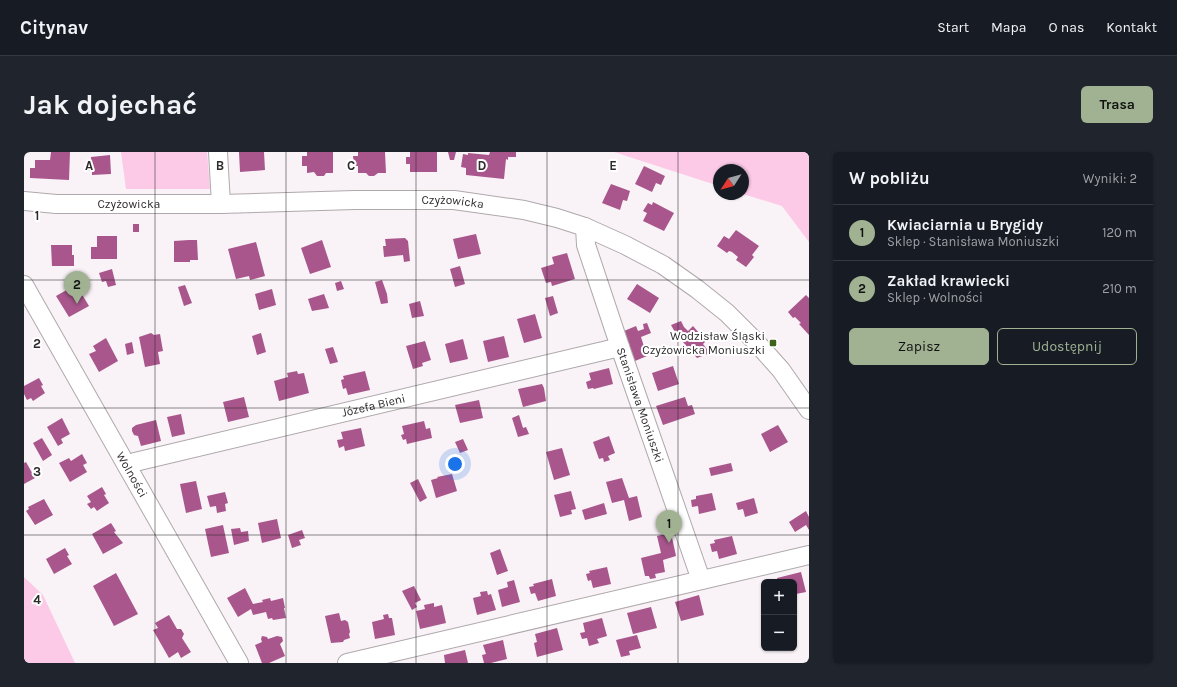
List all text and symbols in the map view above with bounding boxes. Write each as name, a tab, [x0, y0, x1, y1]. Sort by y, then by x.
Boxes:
text: Citynav	[20, 17, 88, 39]
text: Start	[937, 19, 969, 36]
text: Mapa	[991, 19, 1026, 36]
text: O nas	[1048, 19, 1084, 36]
text: Kontakt	[1106, 19, 1157, 36]
button: Trasa	[1081, 86, 1153, 123]
text: Jak dojechać	[24, 88, 197, 121]
text: A	[85, 158, 93, 173]
text: B	[216, 158, 224, 173]
text: C	[347, 158, 355, 173]
text: D	[478, 158, 487, 173]
text: E	[609, 158, 617, 173]
north arrow	[713, 164, 749, 200]
text: W pobliżu	[849, 168, 930, 188]
text: Wyniki: 2	[1083, 171, 1137, 186]
street label: Czyżowicka	[421, 193, 485, 211]
street label: Czyżowicka	[97, 197, 160, 211]
text: 1	[35, 208, 39, 223]
text: Kwiaciarnia u Brygidy	[887, 216, 1043, 234]
text: 1	[860, 225, 864, 240]
text: 120 m	[1102, 225, 1137, 240]
text: Sklep · Stanisława Moniuszki	[887, 234, 1059, 249]
pin: 2	[64, 271, 90, 304]
text: Zakład krawiecki	[887, 272, 1010, 290]
text: 2	[858, 281, 866, 296]
text: 210 m	[1102, 281, 1137, 296]
text: Sklep · Wolności	[887, 290, 983, 305]
place label: Wodzisław Śląski Czyżowicka Moniuszki	[642, 328, 765, 357]
button: Zapisz	[849, 328, 989, 365]
button: Udostępnij	[997, 328, 1137, 365]
text: 2	[33, 336, 41, 351]
marker: Wodzisław Śląski Czyżowicka Moniuszki	[768, 338, 778, 348]
street label: Stanisława Moniuszki	[614, 346, 667, 464]
street label: Józefa Bieni	[340, 391, 407, 420]
street label: Wolności	[113, 449, 150, 500]
your location	[445, 454, 465, 474]
text: 3	[33, 464, 41, 479]
pin: 1	[656, 510, 682, 543]
map controls	[761, 579, 797, 651]
button: +	[761, 579, 797, 615]
text: 4	[33, 592, 41, 607]
button: −	[761, 615, 797, 651]

